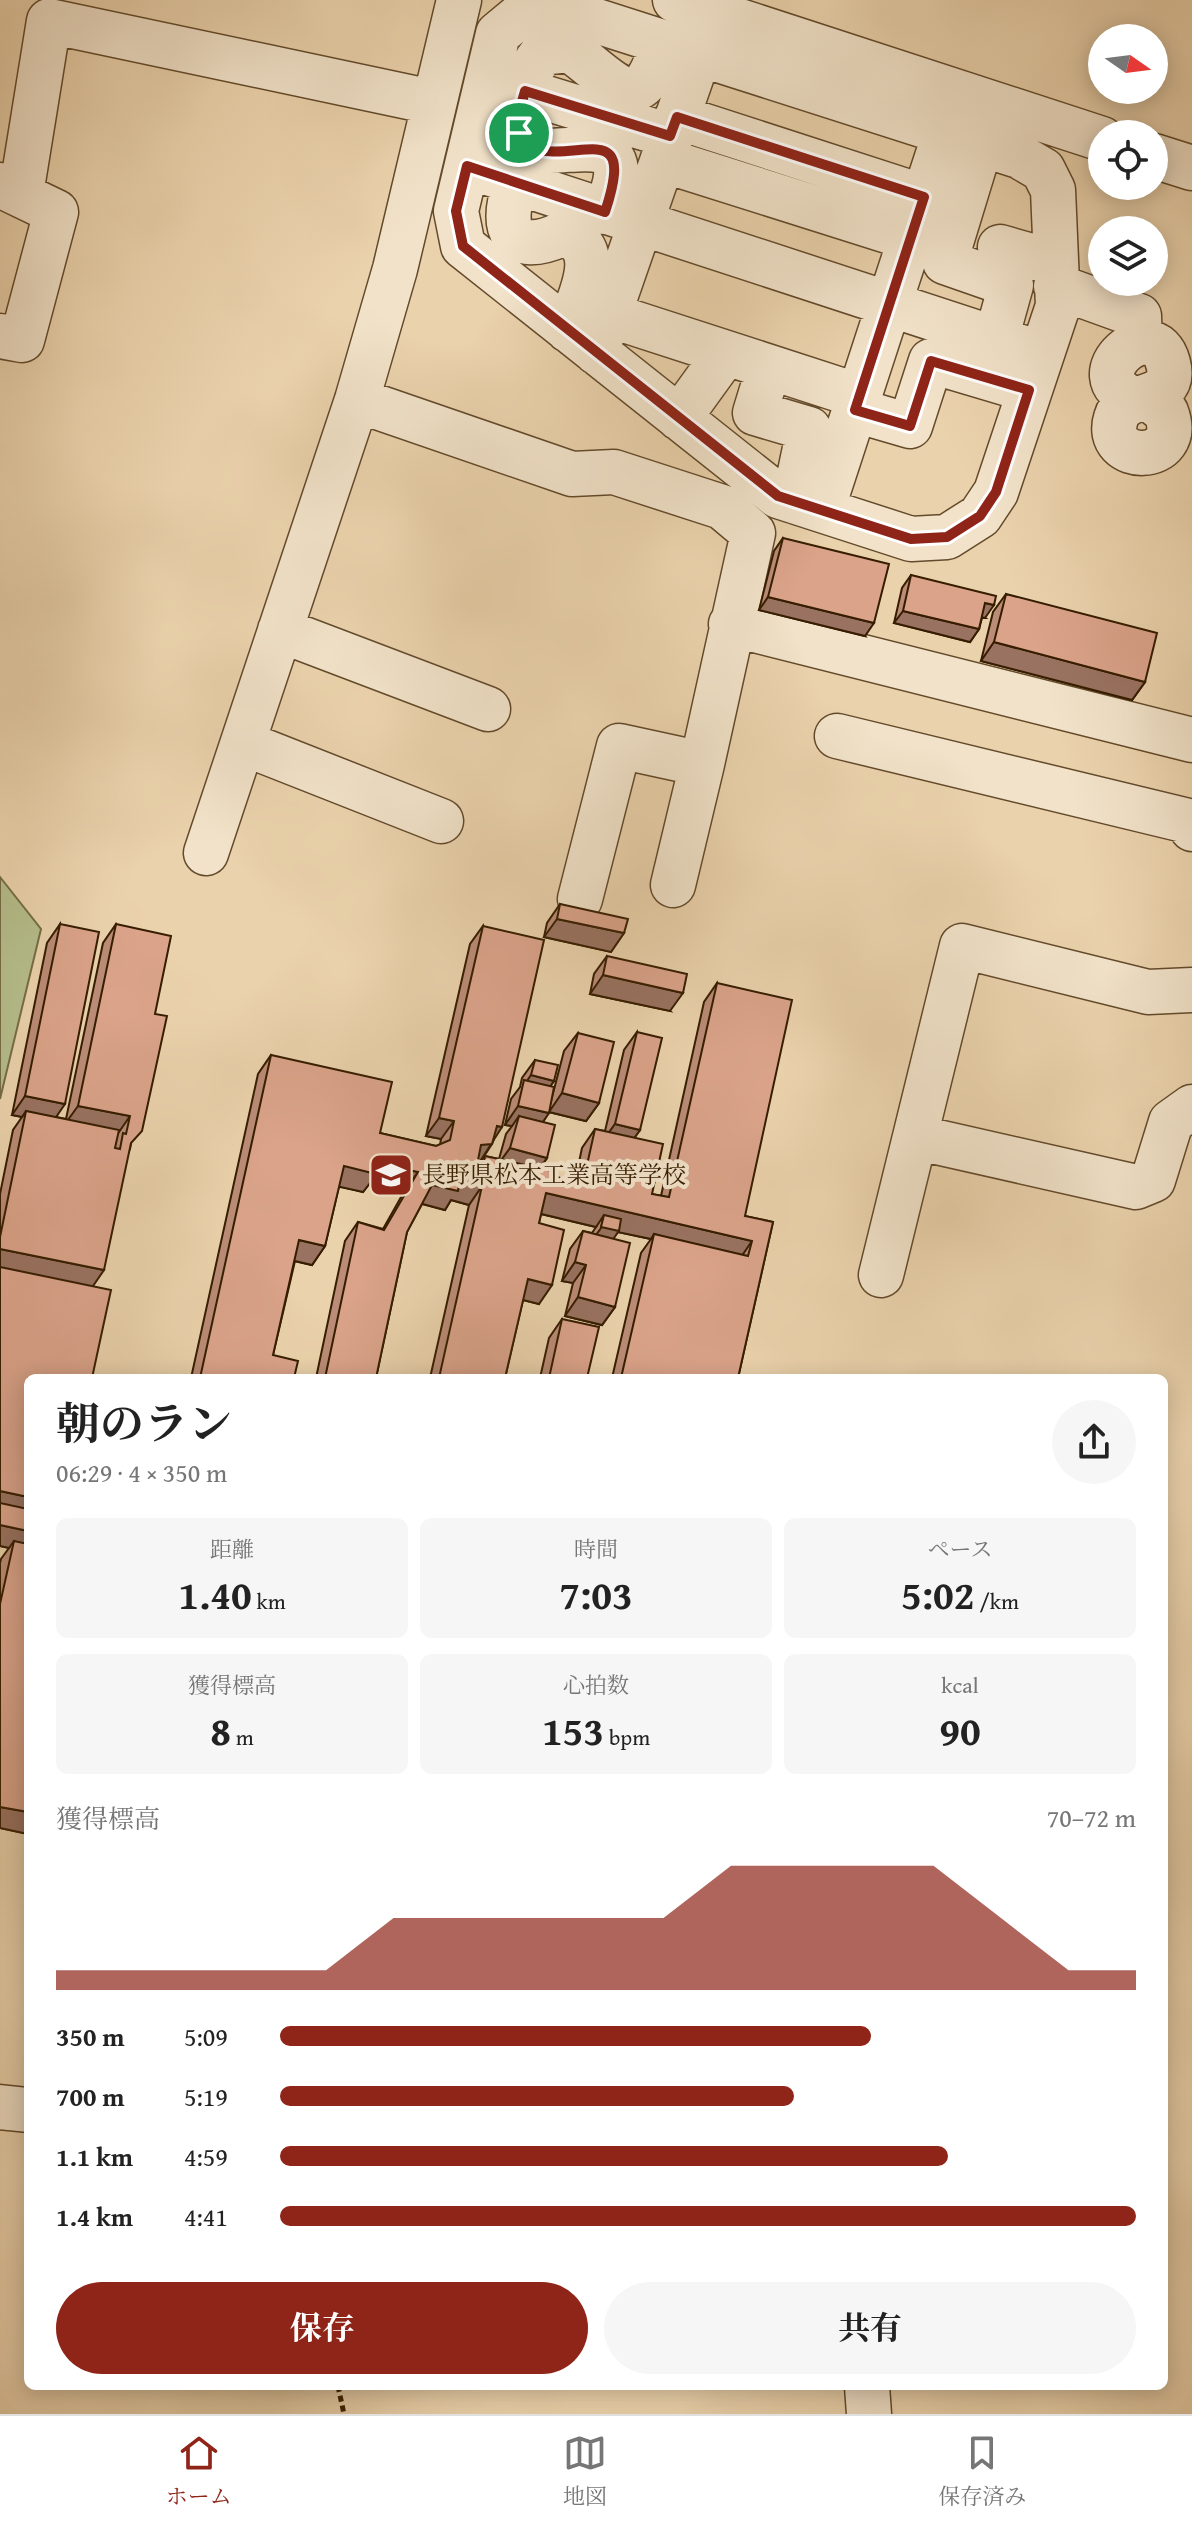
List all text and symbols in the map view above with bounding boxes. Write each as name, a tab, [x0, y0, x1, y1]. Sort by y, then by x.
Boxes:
north arrow	[1088, 24, 1168, 104]
map controls	[1088, 24, 1168, 296]
pin	[485, 99, 553, 167]
icon: arrive	[497, 111, 541, 155]
button: locate	[1088, 120, 1168, 200]
button: layers	[1088, 216, 1168, 296]
school or university icon: 長野県松本工業高等学校	[367, 1151, 415, 1199]
place label: 長野県松本工業高等学校	[422, 1157, 686, 1192]
text: 朝のラン	[56, 1391, 232, 1455]
button: share	[1052, 1400, 1136, 1484]
text: 06:29 · 4 × 350 m	[56, 1453, 227, 1492]
text: 距離	[210, 1533, 254, 1565]
text: 時間	[574, 1533, 618, 1565]
text: ペース	[928, 1533, 992, 1565]
text: 1.40	[178, 1565, 252, 1624]
text: 7:03	[559, 1565, 633, 1624]
text: 5:02	[901, 1565, 975, 1624]
text: km	[252, 1585, 286, 1617]
text: /km	[975, 1585, 1019, 1617]
text: 獲得標高	[188, 1669, 276, 1701]
text: 心拍数	[563, 1669, 629, 1701]
text: kcal	[941, 1669, 979, 1701]
text: 8	[210, 1701, 231, 1760]
text: 153	[542, 1701, 604, 1760]
text: 90	[939, 1701, 981, 1760]
text: m	[231, 1721, 254, 1753]
text: bpm	[604, 1721, 650, 1753]
text: 70–72 m	[1047, 1798, 1136, 1837]
text: 獲得標高	[56, 1799, 160, 1838]
text: 350 m	[56, 2017, 124, 2056]
text: 5:09	[184, 2017, 228, 2056]
text: 700 m	[56, 2077, 124, 2116]
text: 5:19	[184, 2077, 228, 2116]
text: 1.1 km	[56, 2137, 133, 2176]
text: 4:59	[184, 2137, 228, 2176]
text: 1.4 km	[56, 2197, 133, 2236]
text: 4:41	[184, 2197, 228, 2236]
button: 保存	[56, 2282, 588, 2374]
button: 共有	[604, 2282, 1136, 2374]
tab: ホーム	[166, 2431, 232, 2512]
tab: 地図	[563, 2431, 607, 2512]
tab: 保存済み	[938, 2431, 1026, 2512]

